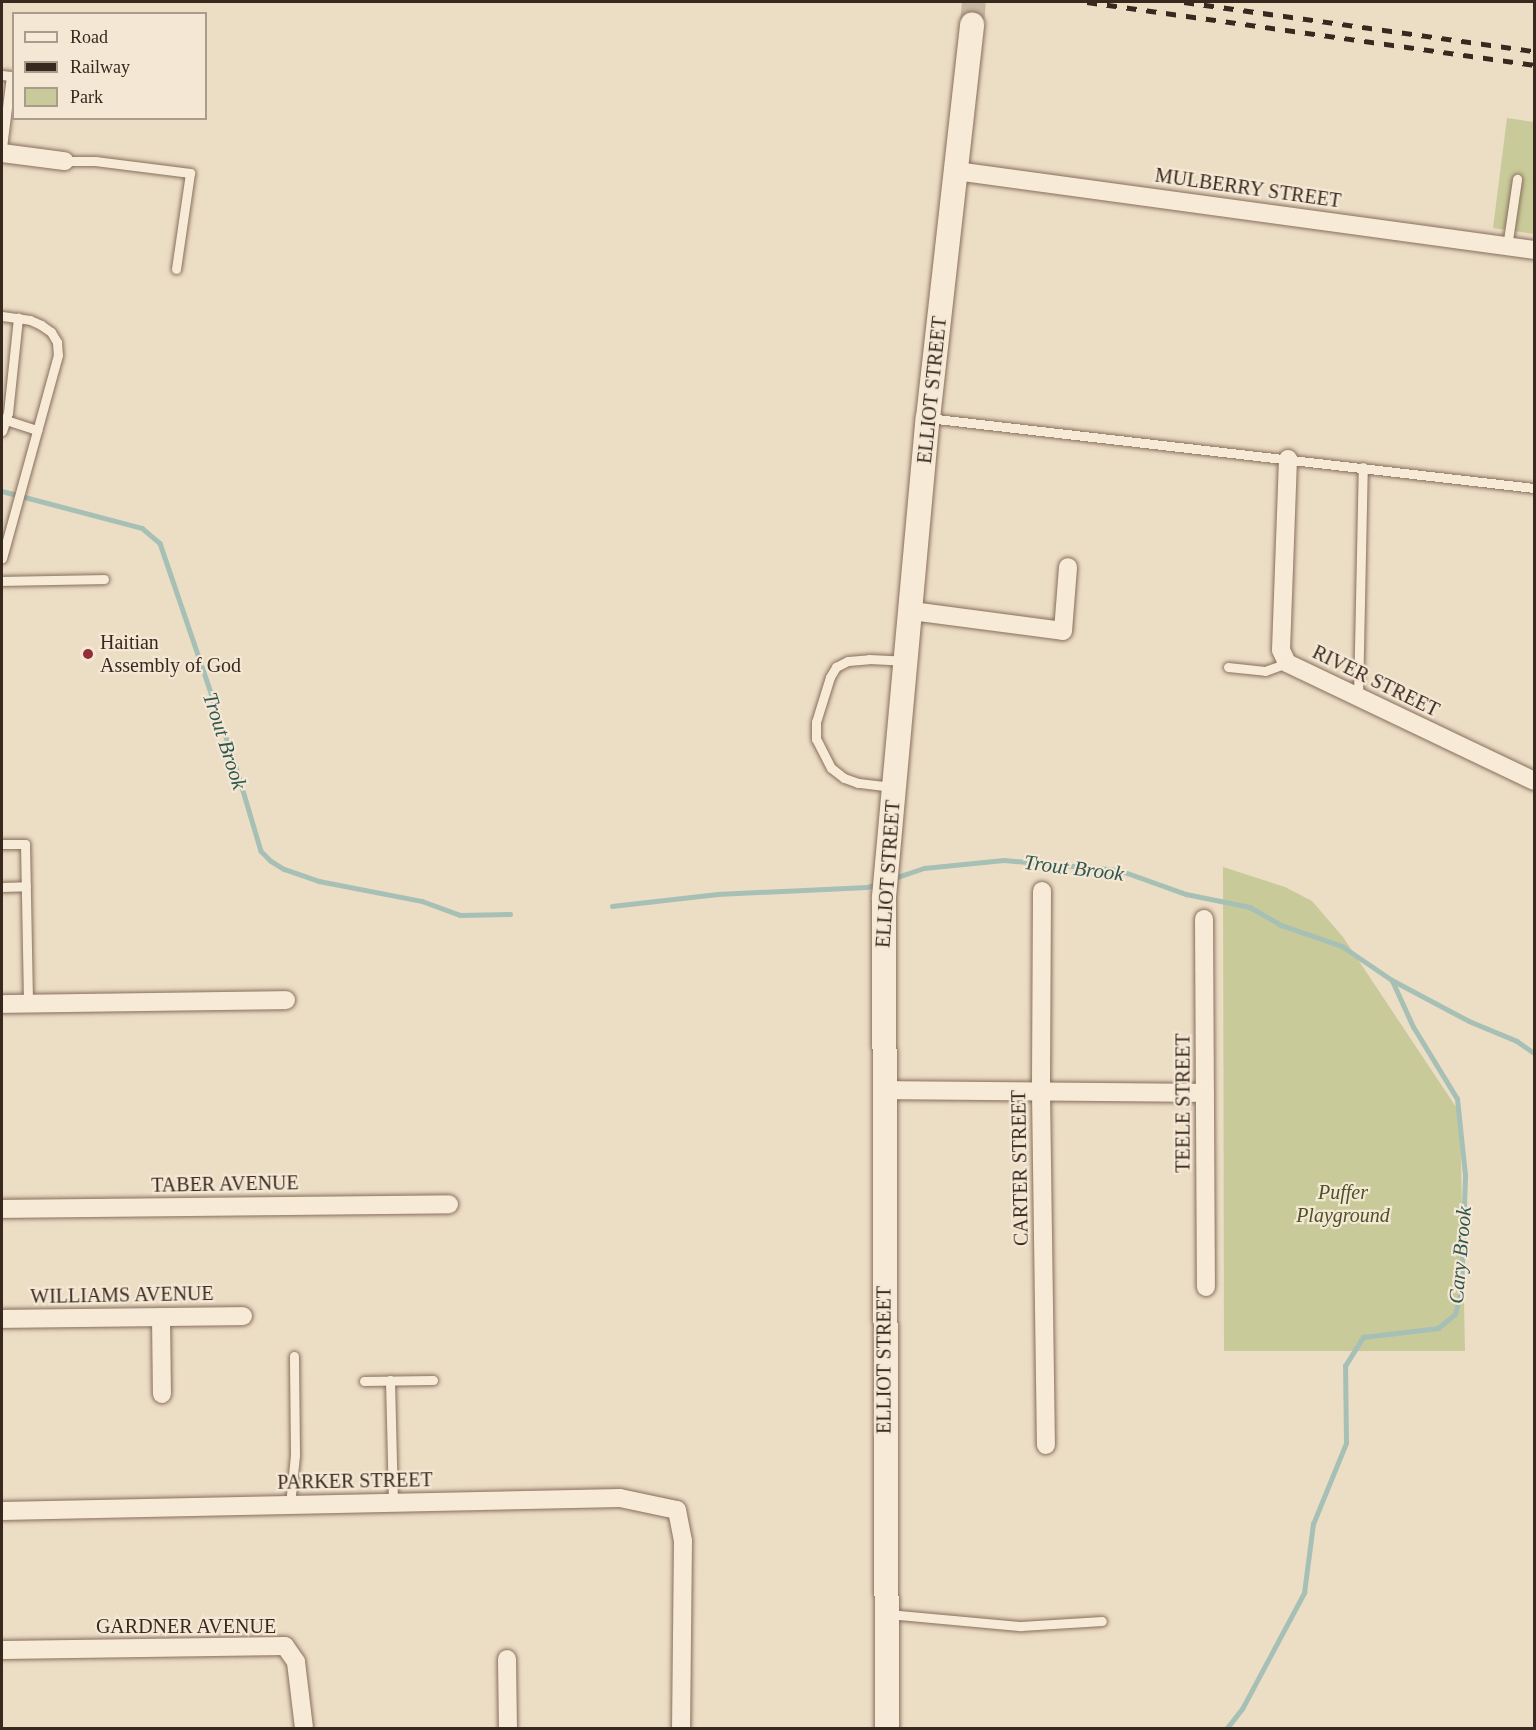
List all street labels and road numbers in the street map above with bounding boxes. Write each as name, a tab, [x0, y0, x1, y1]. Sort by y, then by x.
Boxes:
street label: MULBERRY STREET	[1153, 163, 1343, 213]
street label: ELLIOT STREET	[912, 315, 952, 465]
street label: RIVER STREET	[1309, 640, 1443, 722]
street label: ELLIOT STREET	[871, 799, 905, 949]
street label: TEELE STREET	[1171, 1033, 1195, 1173]
street label: CARTER STREET	[1007, 1090, 1033, 1246]
street label: TABER AVENUE	[151, 1171, 299, 1197]
street label: WILLIAMS AVENUE	[29, 1281, 215, 1309]
street label: ELLIOT STREET	[872, 1286, 896, 1434]
street label: PARKER STREET	[277, 1468, 433, 1494]
street label: GARDNER AVENUE	[95, 1614, 277, 1638]

